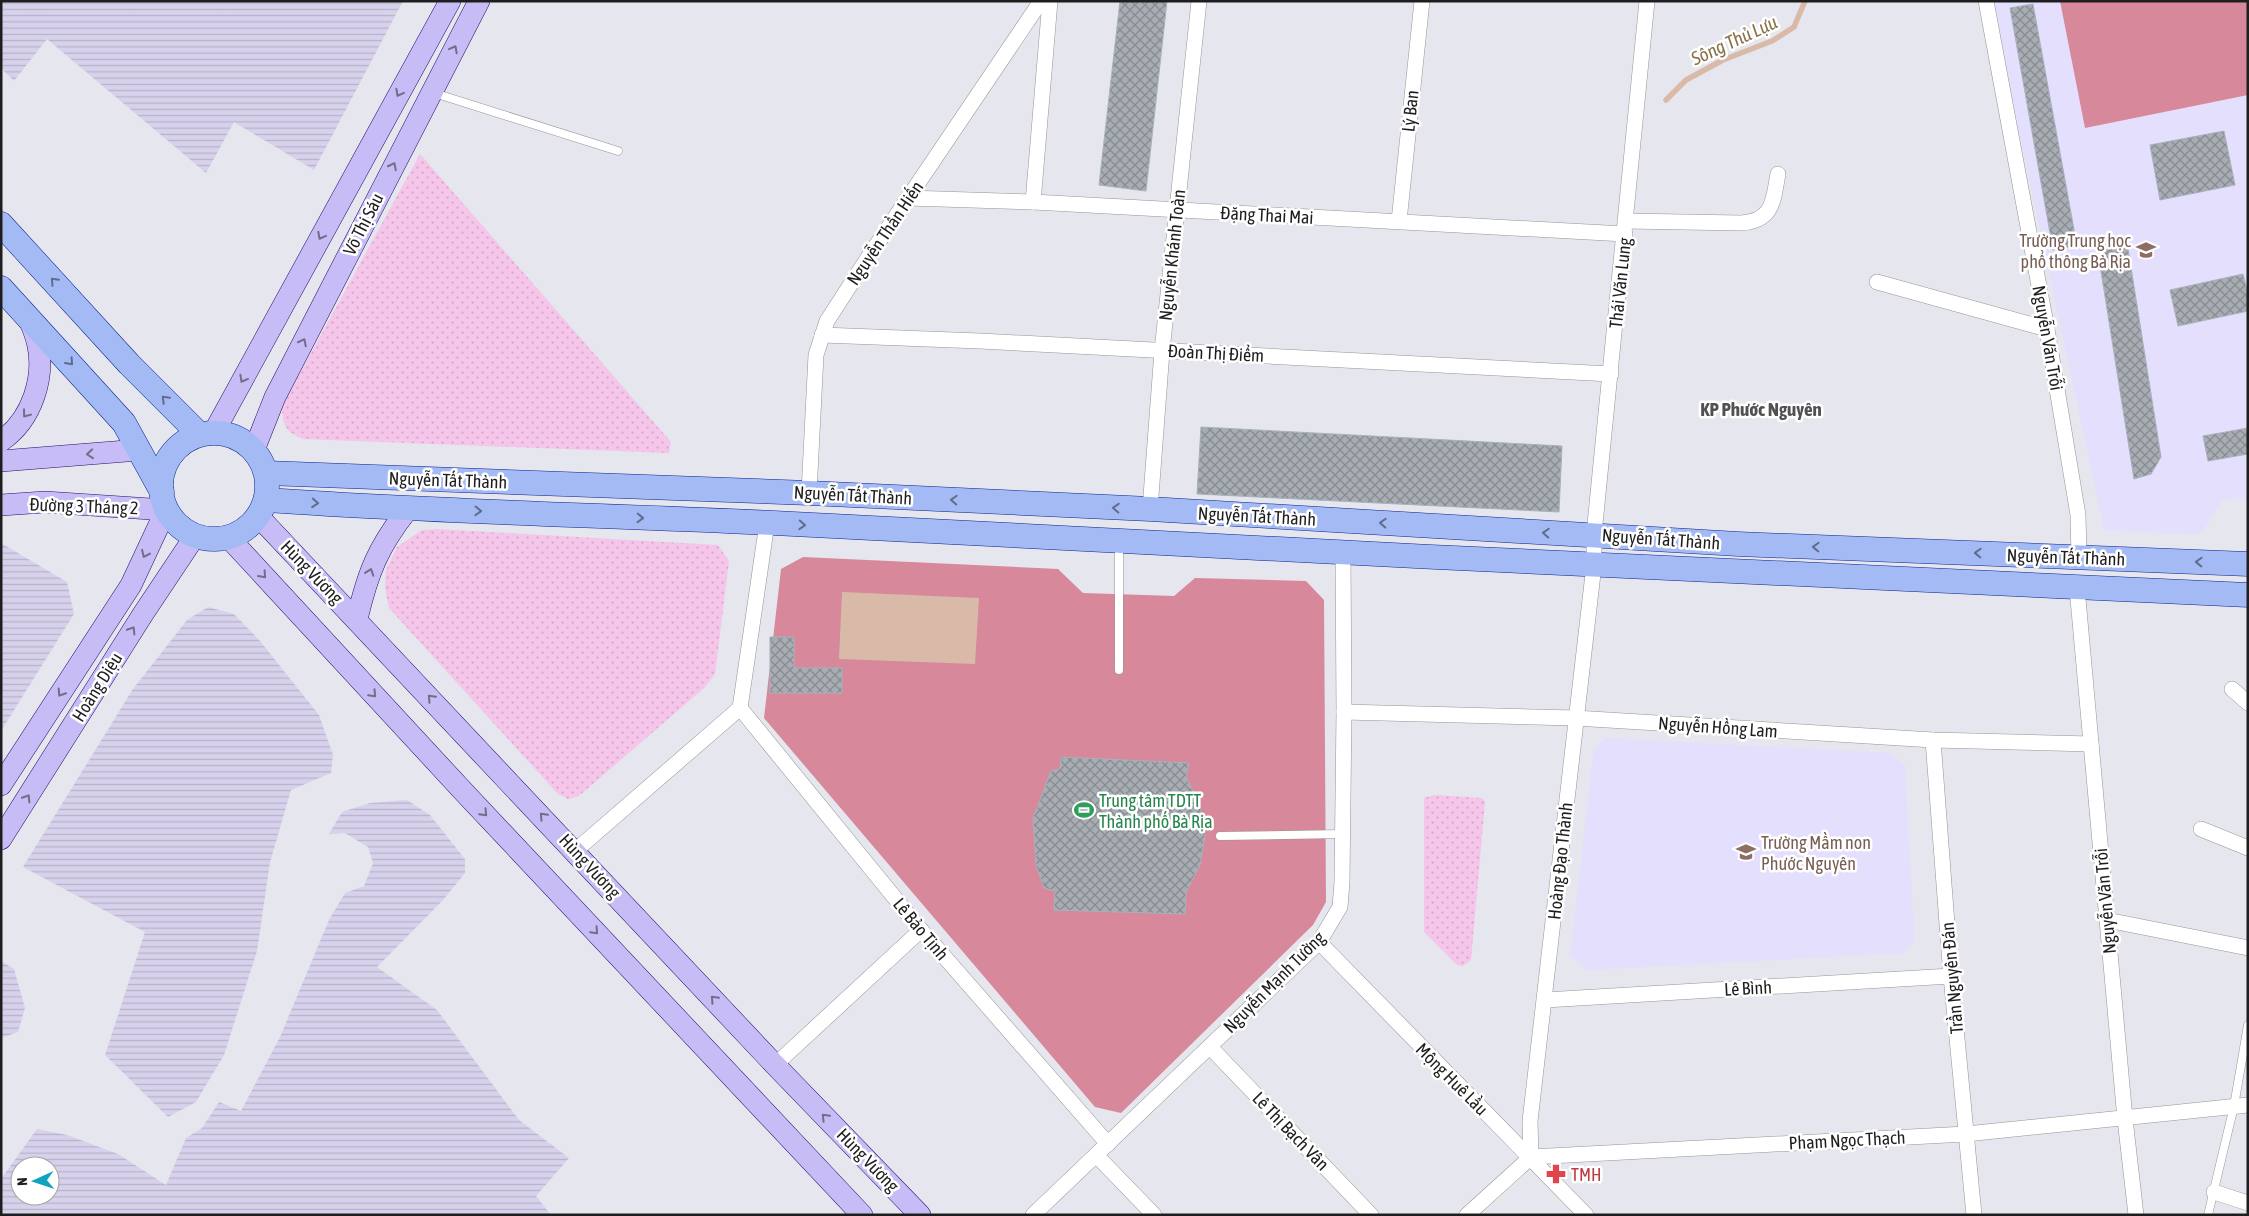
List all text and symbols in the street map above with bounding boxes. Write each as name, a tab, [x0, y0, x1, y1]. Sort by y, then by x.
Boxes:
water label: Sông Thủ Lựu	[1687, 11, 1780, 70]
one-way arrow	[447, 45, 457, 54]
one-way arrow	[395, 88, 405, 97]
street label: Lý Ban	[1397, 89, 1423, 133]
one-way arrow	[387, 163, 397, 172]
street label: Nguyễn Thần Hiến	[842, 176, 928, 289]
street label: Nguyễn Khánh Toàn	[1155, 188, 1189, 322]
street label: Võ Thị Sáu	[338, 190, 388, 258]
street label: Đặng Thai Mai	[1220, 202, 1314, 228]
place label: Trường Trung học phổ thông Bà Rịa	[2019, 230, 2131, 272]
one-way arrow	[317, 231, 327, 240]
street label: Thái Văn Lung	[1605, 236, 1635, 329]
school or university icon: Trường Trung học phổ thông Bà Rịa	[2135, 239, 2157, 261]
one-way arrow	[50, 278, 59, 287]
street label: Nguyễn Văn Trỗi	[2028, 284, 2068, 392]
one-way arrow	[297, 339, 307, 348]
street label: Đoàn Thị Điểm	[1167, 339, 1265, 366]
one-way arrow	[64, 357, 73, 366]
one-way arrow	[240, 373, 250, 382]
one-way arrow	[162, 396, 171, 405]
district label: KP Phước Nguyên	[1700, 398, 1822, 420]
one-way arrow	[23, 408, 32, 418]
one-way arrow	[86, 448, 94, 459]
street label: Nguyễn Tất Thành	[388, 466, 508, 493]
street label: Nguyễn Tất Thành	[793, 480, 913, 509]
street label: Đường 3 Tháng 2	[29, 494, 139, 518]
one-way arrow	[950, 495, 958, 505]
one-way arrow	[312, 498, 320, 509]
street label: Nguyễn Tất Thành	[1197, 501, 1317, 530]
one-way arrow	[1112, 502, 1120, 513]
one-way arrow	[474, 506, 482, 517]
one-way arrow	[636, 513, 644, 523]
one-way arrow	[1379, 518, 1387, 529]
one-way arrow	[799, 519, 807, 530]
street label: Nguyễn Tất Thành	[1601, 523, 1721, 554]
one-way arrow	[1541, 527, 1549, 538]
street label: Hùng Vương	[277, 536, 348, 608]
one-way arrow	[1811, 542, 1819, 552]
street label: Nguyễn Tất Thành	[2006, 543, 2126, 570]
one-way arrow	[1974, 548, 1982, 559]
one-way arrow	[141, 549, 152, 558]
one-way arrow	[2195, 556, 2203, 567]
one-way arrow	[364, 568, 374, 577]
one-way arrow	[257, 569, 266, 578]
one-way arrow	[126, 627, 136, 636]
street label: Hoàng Diệu	[68, 649, 126, 725]
one-way arrow	[58, 687, 67, 696]
one-way arrow	[367, 688, 376, 697]
one-way arrow	[428, 695, 437, 704]
street label: Nguyễn Hồng Lam	[1658, 711, 1779, 742]
place label: Trung tâm TDTT Thành phố Bà Rịa	[1099, 790, 1213, 832]
one-way arrow	[21, 794, 31, 803]
sports icon: Trung tâm TDTT Thành phố Bà Rịa	[1073, 799, 1095, 821]
street label: Hoàng Đạo Thành	[1543, 801, 1577, 921]
one-way arrow	[478, 807, 487, 816]
one-way arrow	[540, 813, 549, 822]
street label: Hùng Vương	[555, 829, 625, 903]
place label: Trường Mầm non Phước Nguyên	[1761, 831, 1871, 874]
school or university icon: Trường Mầm non Phước Nguyên	[1735, 841, 1757, 863]
street label: Nguyễn Văn Trỗi	[2090, 847, 2120, 955]
street label: Lê Bảo Tịnh	[889, 894, 953, 964]
street label: Trần Nguyên Đán	[1936, 921, 1967, 1035]
one-way arrow	[589, 926, 598, 935]
street label: Nguyễn Mạnh Tường	[1219, 927, 1329, 1037]
street label: Lê Bình	[1724, 976, 1772, 1000]
one-way arrow	[711, 995, 720, 1004]
street label: Mộng Huê Lầu	[1412, 1038, 1493, 1119]
street label: Lê Thị Bạch Vân	[1248, 1088, 1334, 1174]
one-way arrow	[822, 1113, 831, 1122]
street label: Hùng Vương	[833, 1124, 904, 1196]
street label: Phạm Ngọc Thạch	[1788, 1126, 1906, 1154]
north arrow	[10, 1156, 60, 1206]
pharmacy icon: TMH	[1545, 1163, 1567, 1185]
place label: TMH	[1571, 1164, 1601, 1185]
text: N	[14, 1177, 30, 1186]

